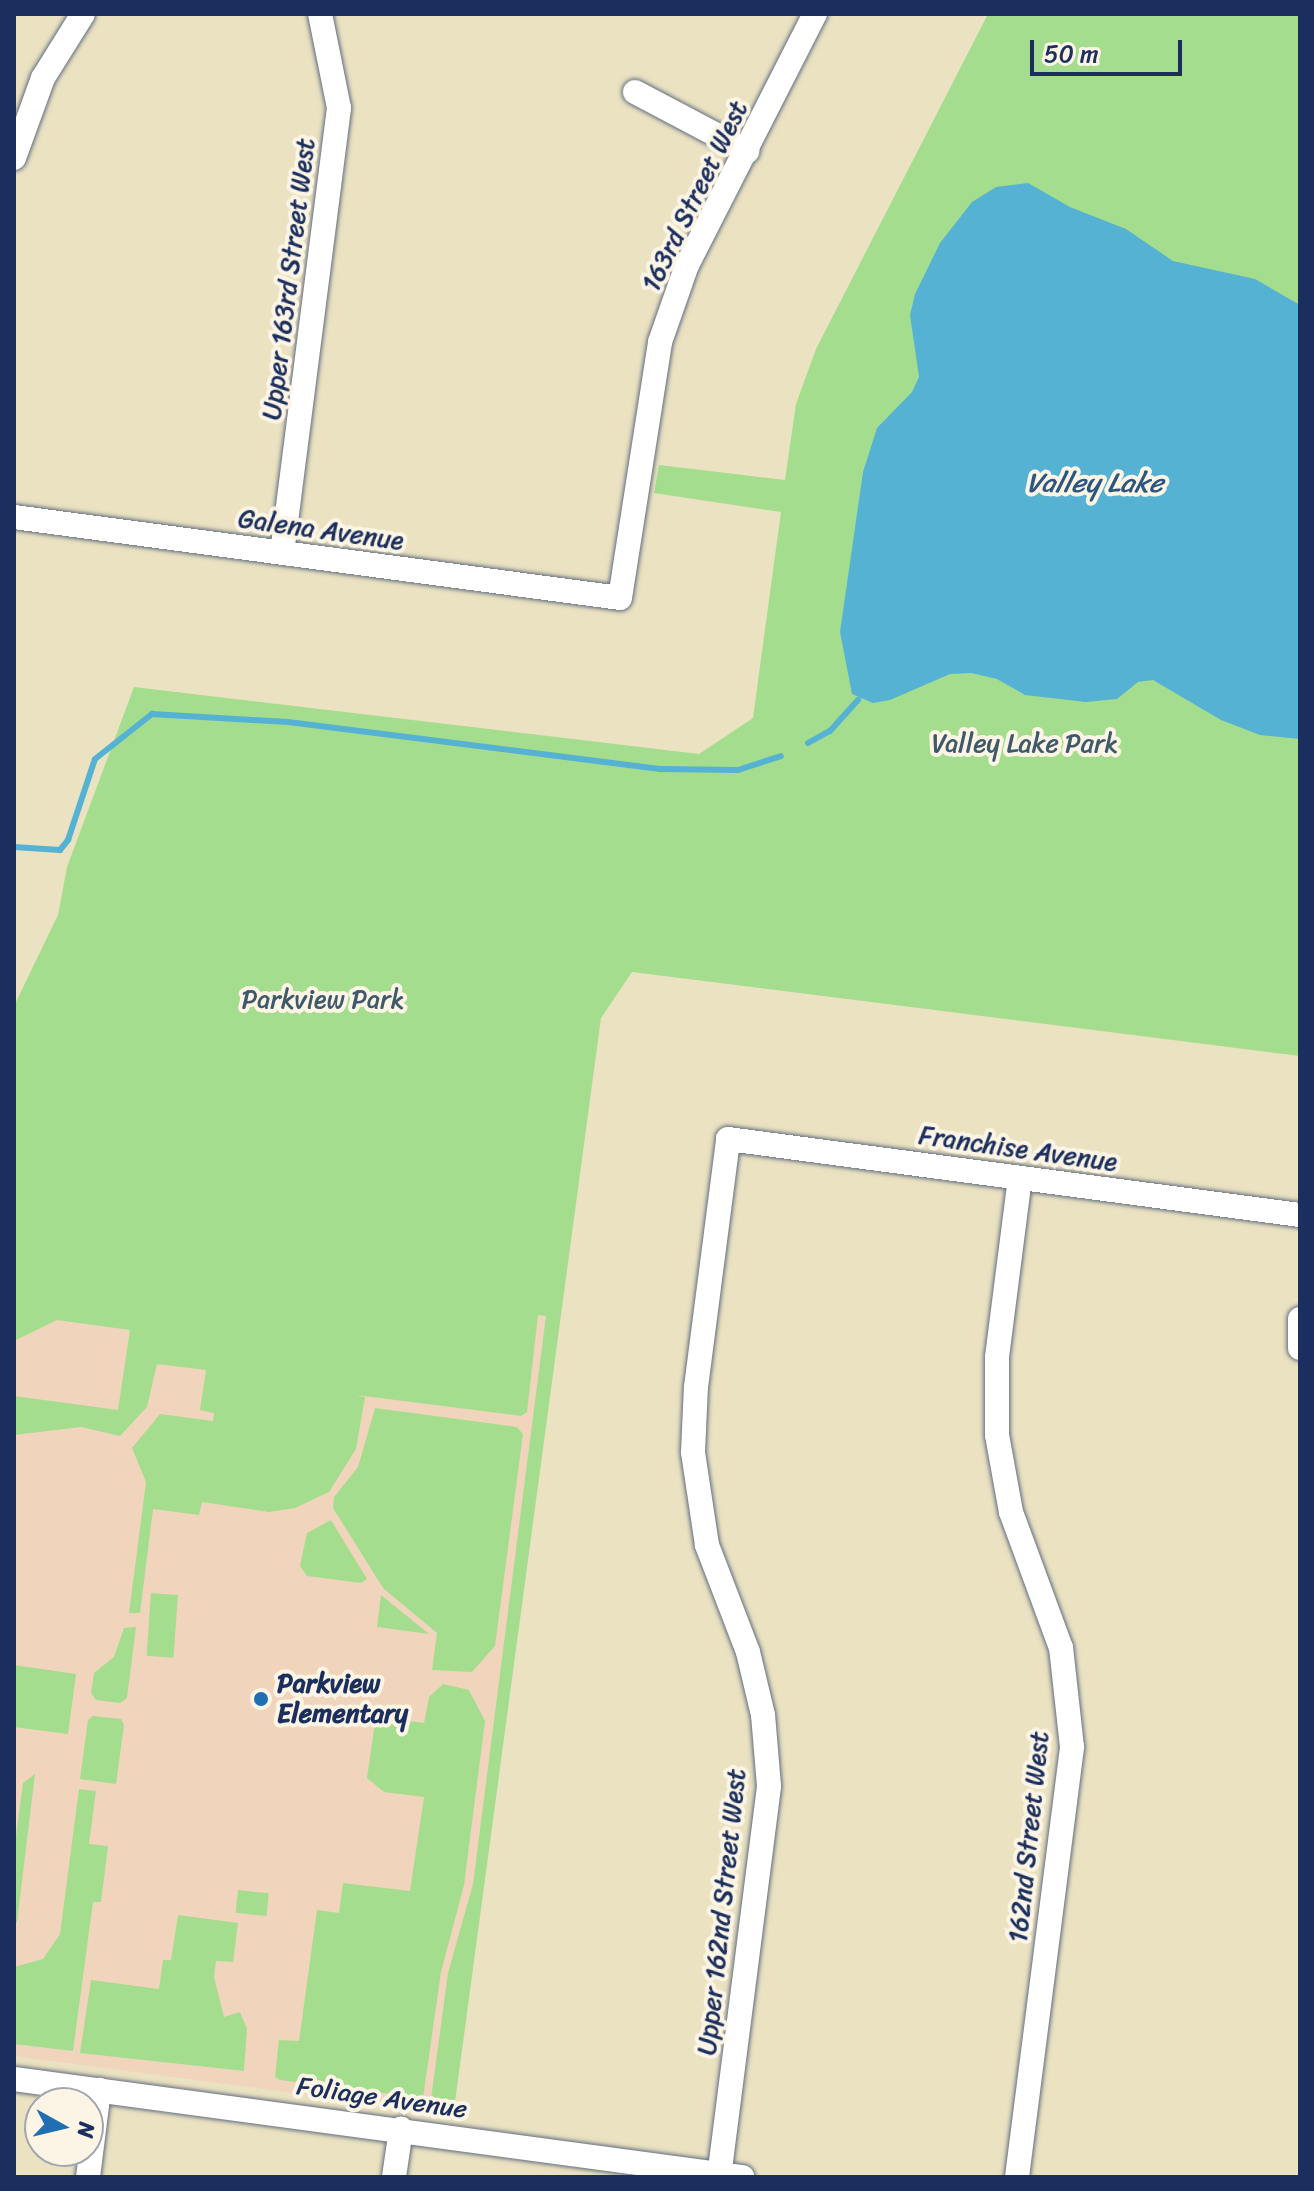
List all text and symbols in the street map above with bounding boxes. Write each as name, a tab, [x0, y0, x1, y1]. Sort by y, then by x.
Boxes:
scale bar	[1034, 24, 1186, 74]
text: 50 m	[1044, 33, 1099, 75]
street label: 163rd Street West	[635, 95, 755, 297]
street label: Upper 163rd Street West	[256, 135, 322, 423]
water label: Valley Lake	[1027, 466, 1163, 500]
street label: Galena Avenue	[236, 503, 406, 557]
park label: Valley Lake Park	[931, 728, 1119, 760]
park label: Parkview Park	[241, 984, 405, 1016]
street label: Franchise Avenue	[917, 1120, 1119, 1178]
place label: Parkview Elementary	[277, 1668, 408, 1730]
marker: Parkview Elementary	[252, 1690, 270, 1708]
street label: 162nd Street West	[1002, 1729, 1056, 1945]
street label: Upper 162nd Street West	[691, 1766, 753, 2058]
street label: Foliage Avenue	[295, 2071, 469, 2125]
north arrow	[24, 2087, 104, 2167]
text: N	[66, 2120, 107, 2140]

